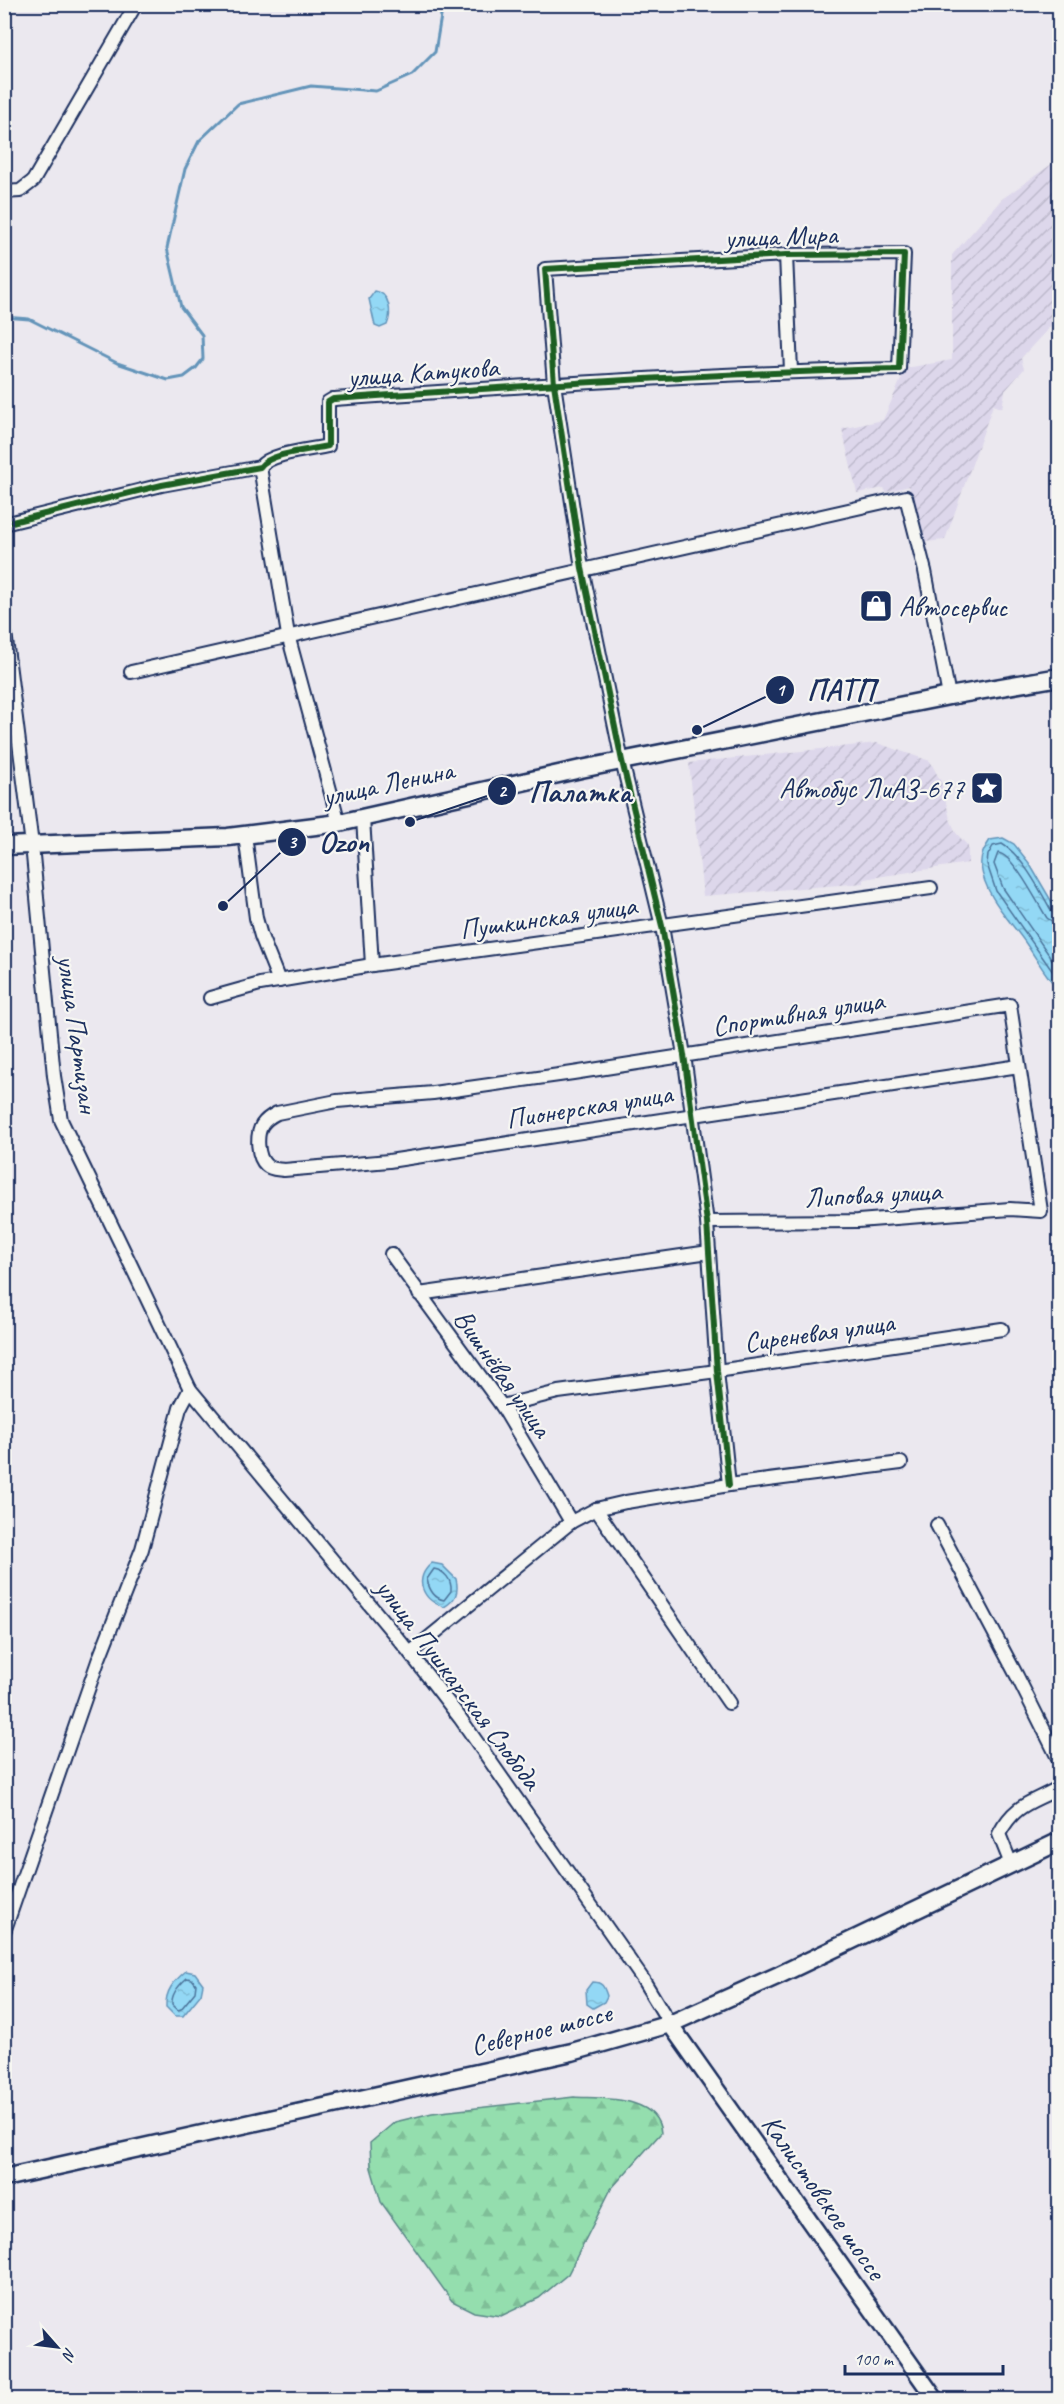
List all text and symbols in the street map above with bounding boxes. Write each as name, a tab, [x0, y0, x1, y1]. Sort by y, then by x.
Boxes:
street label: улица Мира	[722, 216, 840, 256]
street label: улица Катукова	[344, 349, 501, 395]
shop icon: Автосервис	[858, 588, 894, 624]
place label: Автосервис	[899, 589, 1009, 624]
callout: ПАТП	[765, 666, 887, 714]
text: ПАТП	[807, 671, 880, 709]
text: 1	[776, 679, 786, 701]
street label: улица Ленина	[317, 752, 459, 814]
callout: Палатка	[487, 767, 643, 815]
place icon: Автобус ЛиАЗ-677	[969, 770, 1005, 806]
place label: Автобус ЛиАЗ-677	[779, 771, 965, 806]
text: Палатка	[529, 773, 634, 811]
text: 2	[498, 780, 508, 802]
callout: Ozon	[277, 818, 381, 866]
text: Ozon	[319, 823, 370, 861]
text: 3	[288, 831, 298, 853]
street label: Пушкинская улица	[457, 887, 640, 947]
street label: улица Партизан	[49, 951, 107, 1117]
street label: Спортивная улица	[710, 982, 888, 1044]
street label: Пионерская улица	[504, 1075, 676, 1136]
street label: Липовая улица	[804, 1173, 944, 1215]
street label: Вишнёвая улица	[446, 1302, 561, 1445]
street label: Сиреневая улица	[742, 1304, 898, 1360]
street label: улица Пушкарская Слобода	[367, 1570, 551, 1798]
street label: Северное шоссе	[467, 1994, 617, 2063]
street label: Калистовское шоссе	[754, 2108, 895, 2288]
north arrow	[27, 2317, 87, 2377]
scale bar	[845, 2338, 1002, 2376]
text: N	[57, 2345, 81, 2365]
text: 100 m	[854, 2348, 895, 2370]

